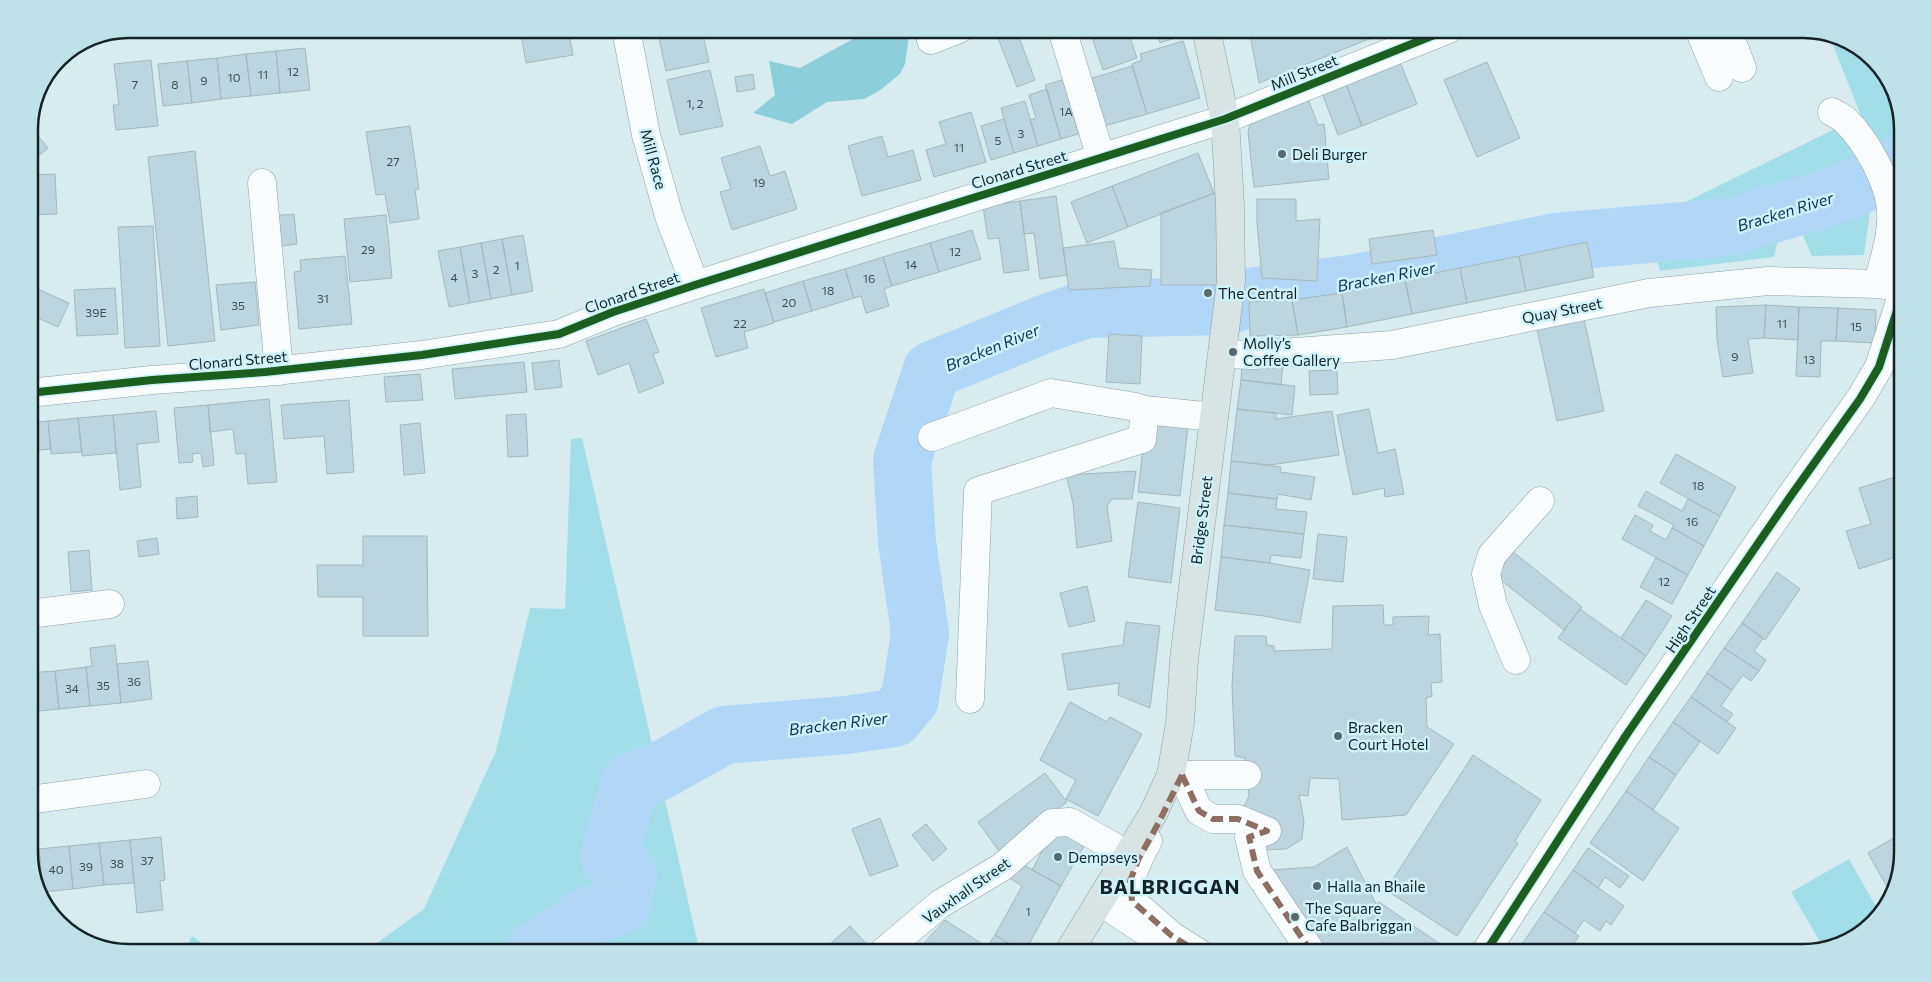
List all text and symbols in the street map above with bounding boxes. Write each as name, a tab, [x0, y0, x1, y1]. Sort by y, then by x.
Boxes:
street label: Mill Street	[1268, 50, 1340, 94]
house number: 12	[287, 64, 299, 78]
house number: 11	[258, 67, 268, 81]
house number: 10	[228, 70, 241, 84]
house number: 9	[200, 73, 208, 87]
house number: 7	[132, 77, 138, 91]
house number: 8	[171, 77, 179, 91]
house number: 1, 2	[687, 96, 704, 110]
house number: 1A	[1059, 104, 1073, 118]
house number: 3	[1018, 126, 1025, 140]
street label: Mill Race	[637, 127, 671, 191]
house number: 5	[995, 133, 1002, 147]
house number: 11	[954, 140, 964, 154]
place label: Deli Burger	[1292, 145, 1367, 163]
street label: Clonard Street	[969, 146, 1069, 192]
marker: Deli Burger	[1276, 148, 1288, 160]
house number: 27	[387, 154, 399, 168]
house number: 19	[753, 175, 765, 189]
water label: Bracken River	[1735, 187, 1836, 235]
house number: 29	[361, 242, 375, 256]
house number: 12	[949, 244, 961, 258]
house number: 14	[905, 257, 917, 271]
water label: Bracken River	[1335, 257, 1437, 295]
house number: 1	[514, 258, 520, 272]
house number: 2	[493, 262, 500, 276]
house number: 3	[472, 266, 479, 280]
street label: Clonard Street	[582, 267, 682, 317]
house number: 4	[450, 270, 458, 284]
house number: 16	[863, 271, 875, 285]
house number: 18	[822, 283, 834, 297]
place label: The Central	[1218, 284, 1297, 302]
marker: The Central	[1202, 287, 1214, 299]
house number: 31	[317, 291, 329, 305]
street label: Quay Street	[1520, 293, 1604, 327]
house number: 20	[782, 295, 796, 309]
house number: 35	[231, 298, 245, 312]
house number: 39E	[85, 305, 107, 319]
house number: 22	[733, 316, 747, 330]
house number: 11	[1777, 316, 1787, 330]
water label: Bracken River	[942, 319, 1042, 374]
house number: 15	[1850, 319, 1862, 333]
place label: Molly’s Coffee Gallery	[1243, 334, 1340, 369]
marker: Molly’s Coffee Gallery	[1227, 346, 1239, 358]
street label: Clonard Street	[188, 347, 288, 373]
house number: 9	[1731, 349, 1739, 363]
house number: 13	[1803, 352, 1815, 366]
street label: Bridge Street	[1187, 475, 1215, 565]
house number: 18	[1692, 478, 1704, 492]
house number: 16	[1686, 514, 1698, 528]
house number: 12	[1658, 574, 1670, 588]
street label: High Street	[1661, 582, 1719, 656]
house number: 36	[127, 674, 141, 688]
house number: 35	[96, 678, 110, 692]
house number: 34	[65, 681, 79, 695]
water label: Bracken River	[787, 707, 889, 738]
place label: Bracken Court Hotel	[1348, 718, 1429, 753]
marker: Bracken Court Hotel	[1332, 730, 1344, 742]
place label: Dempseys	[1068, 848, 1138, 866]
marker: Dempseys	[1052, 851, 1064, 863]
house number: 37	[140, 853, 154, 867]
street label: Vauxhall Street	[919, 853, 1013, 927]
house number: 38	[110, 856, 124, 870]
house number: 39	[79, 859, 93, 873]
house number: 40	[48, 862, 64, 876]
district label: BALBRIGGAN	[1100, 874, 1241, 898]
place label: Halla an Bhaile	[1327, 877, 1426, 895]
marker: Halla an Bhaile	[1311, 880, 1323, 892]
place label: The Square Cafe Balbriggan	[1305, 899, 1412, 934]
house number: 1	[1025, 904, 1031, 918]
marker: The Square Cafe Balbriggan	[1289, 911, 1301, 923]

